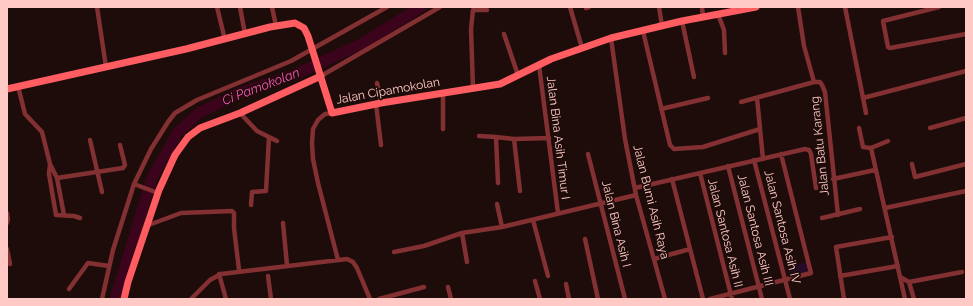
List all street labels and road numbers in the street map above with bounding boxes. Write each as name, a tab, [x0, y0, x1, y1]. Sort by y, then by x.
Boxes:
street label: Jalan Cipamokolan	[335, 75, 441, 107]
street label: Jalan Bina Asih Timur I	[543, 76, 573, 200]
street label: Jalan Batu Karang	[808, 95, 832, 197]
street label: Jalan Bumi Asih Raya	[630, 143, 672, 261]
street label: Jalan Santosa Asih IV	[761, 169, 803, 285]
street label: Jalan Santosa Asih III	[734, 173, 776, 287]
street label: Jalan Santosa Asih II	[704, 177, 746, 289]
street label: Jalan Bina Asih I	[598, 179, 634, 269]

